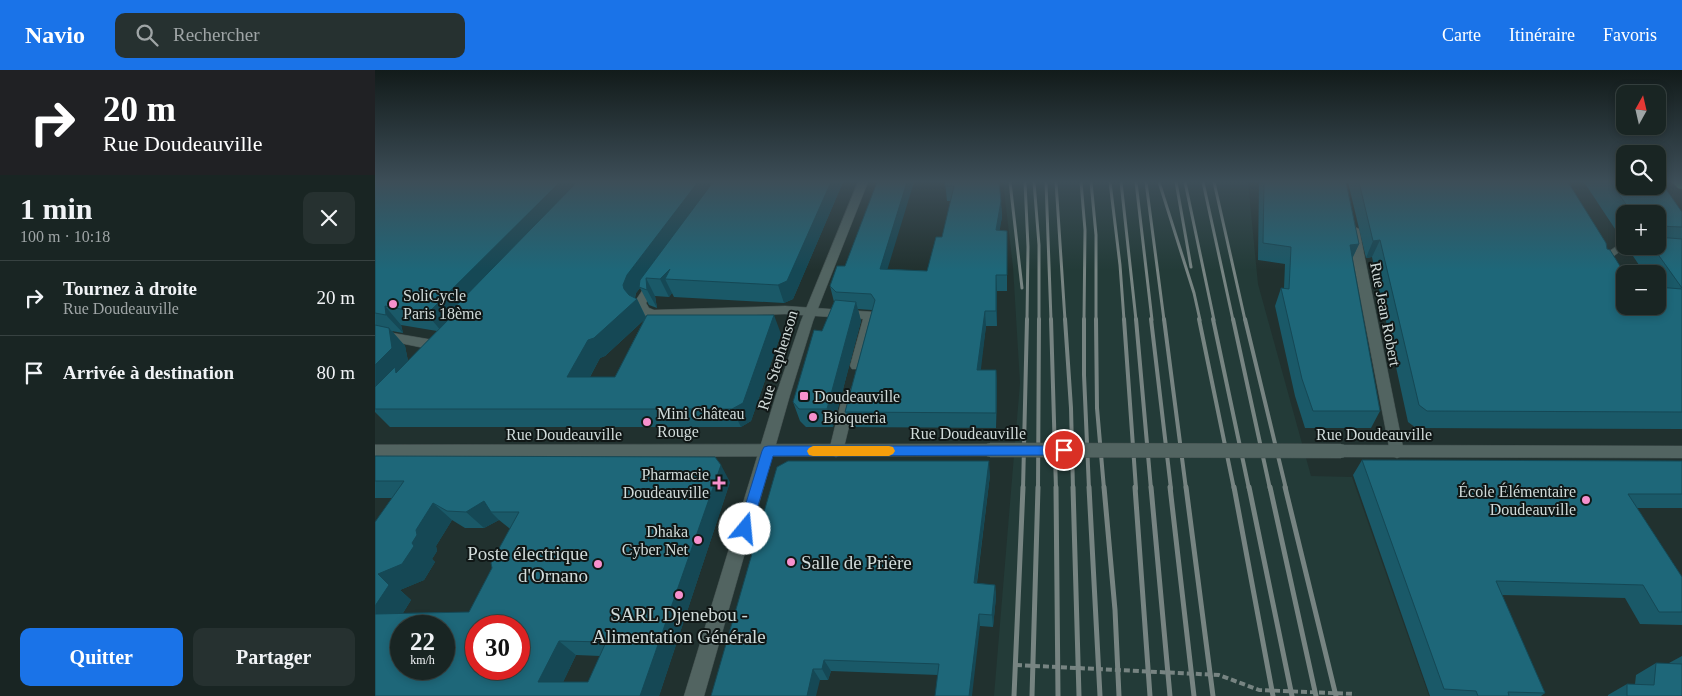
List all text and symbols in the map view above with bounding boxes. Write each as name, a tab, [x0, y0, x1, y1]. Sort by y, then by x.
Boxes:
search box	[115, 13, 465, 58]
icon: search	[133, 21, 161, 49]
text: Navio	[25, 22, 85, 48]
text: Rechercher	[173, 24, 260, 45]
text: Carte	[1442, 25, 1481, 45]
text: Itinéraire	[1509, 25, 1575, 45]
text: Favoris	[1603, 25, 1657, 45]
north arrow	[1616, 85, 1666, 135]
map controls	[1616, 85, 1666, 315]
icon: right	[20, 90, 85, 155]
text: 20 m	[103, 90, 176, 129]
text: Rue Doudeauville	[103, 131, 262, 156]
button: search	[1616, 145, 1666, 195]
text: 1 min	[20, 192, 93, 225]
button: close	[303, 192, 355, 244]
button: +	[1616, 205, 1666, 255]
text: 100 m · 10:18	[20, 228, 110, 245]
street label: Rue Jean Robert	[1367, 261, 1404, 368]
button: −	[1616, 265, 1666, 315]
text: Tournez à droite	[63, 278, 197, 299]
icon: right	[20, 284, 48, 312]
text: 20 m	[316, 287, 355, 308]
place label: SoliCycle Paris 18ème	[403, 287, 482, 322]
marker: SoliCycle Paris 18ème	[387, 298, 399, 310]
text: Rue Doudeauville	[63, 300, 179, 317]
street label: Rue Stephenson	[754, 308, 802, 412]
icon: arrive	[20, 359, 48, 387]
text: Arrivée à destination	[63, 362, 234, 383]
text: 80 m	[316, 362, 355, 383]
place label: Doudeauville	[814, 388, 900, 405]
marker: Doudeauville	[798, 390, 810, 402]
place label: Mini Château Rouge	[657, 405, 745, 441]
place label: Bioqueria	[823, 409, 886, 427]
marker: Bioqueria	[807, 411, 819, 423]
marker: Mini Château Rouge	[641, 416, 653, 428]
street label: Rue Doudeauville	[910, 425, 1026, 442]
street label: Rue Doudeauville	[506, 426, 622, 443]
street label: Rue Doudeauville	[1316, 426, 1432, 443]
pin	[1043, 429, 1085, 471]
icon: arrive	[1050, 436, 1078, 464]
place label: Pharmacie Doudeauville	[623, 466, 709, 501]
marker: Pharmacie Doudeauville	[713, 477, 725, 489]
place label: École Élémentaire Doudeauville	[1458, 482, 1576, 518]
marker: École Élémentaire Doudeauville	[1580, 494, 1592, 506]
position arrow	[718, 502, 770, 554]
place label: Dhaka Cyber Net	[622, 523, 689, 559]
marker: Dhaka Cyber Net	[692, 534, 704, 546]
place label: Poste électrique d'Ornano	[467, 543, 588, 586]
place label: Salle de Prière	[801, 552, 912, 573]
marker: Salle de Prière	[785, 556, 797, 568]
marker: Poste électrique d'Ornano	[592, 558, 604, 570]
marker: SARL Djenebou - Alimentation Générale	[673, 589, 685, 601]
place label: SARL Djenebou - Alimentation Générale	[592, 604, 766, 647]
speed limit sign: 30	[465, 615, 530, 680]
button: Quitter	[20, 628, 183, 686]
button: Partager	[193, 628, 355, 686]
text: 22	[410, 628, 435, 655]
text: km/h	[410, 653, 435, 667]

